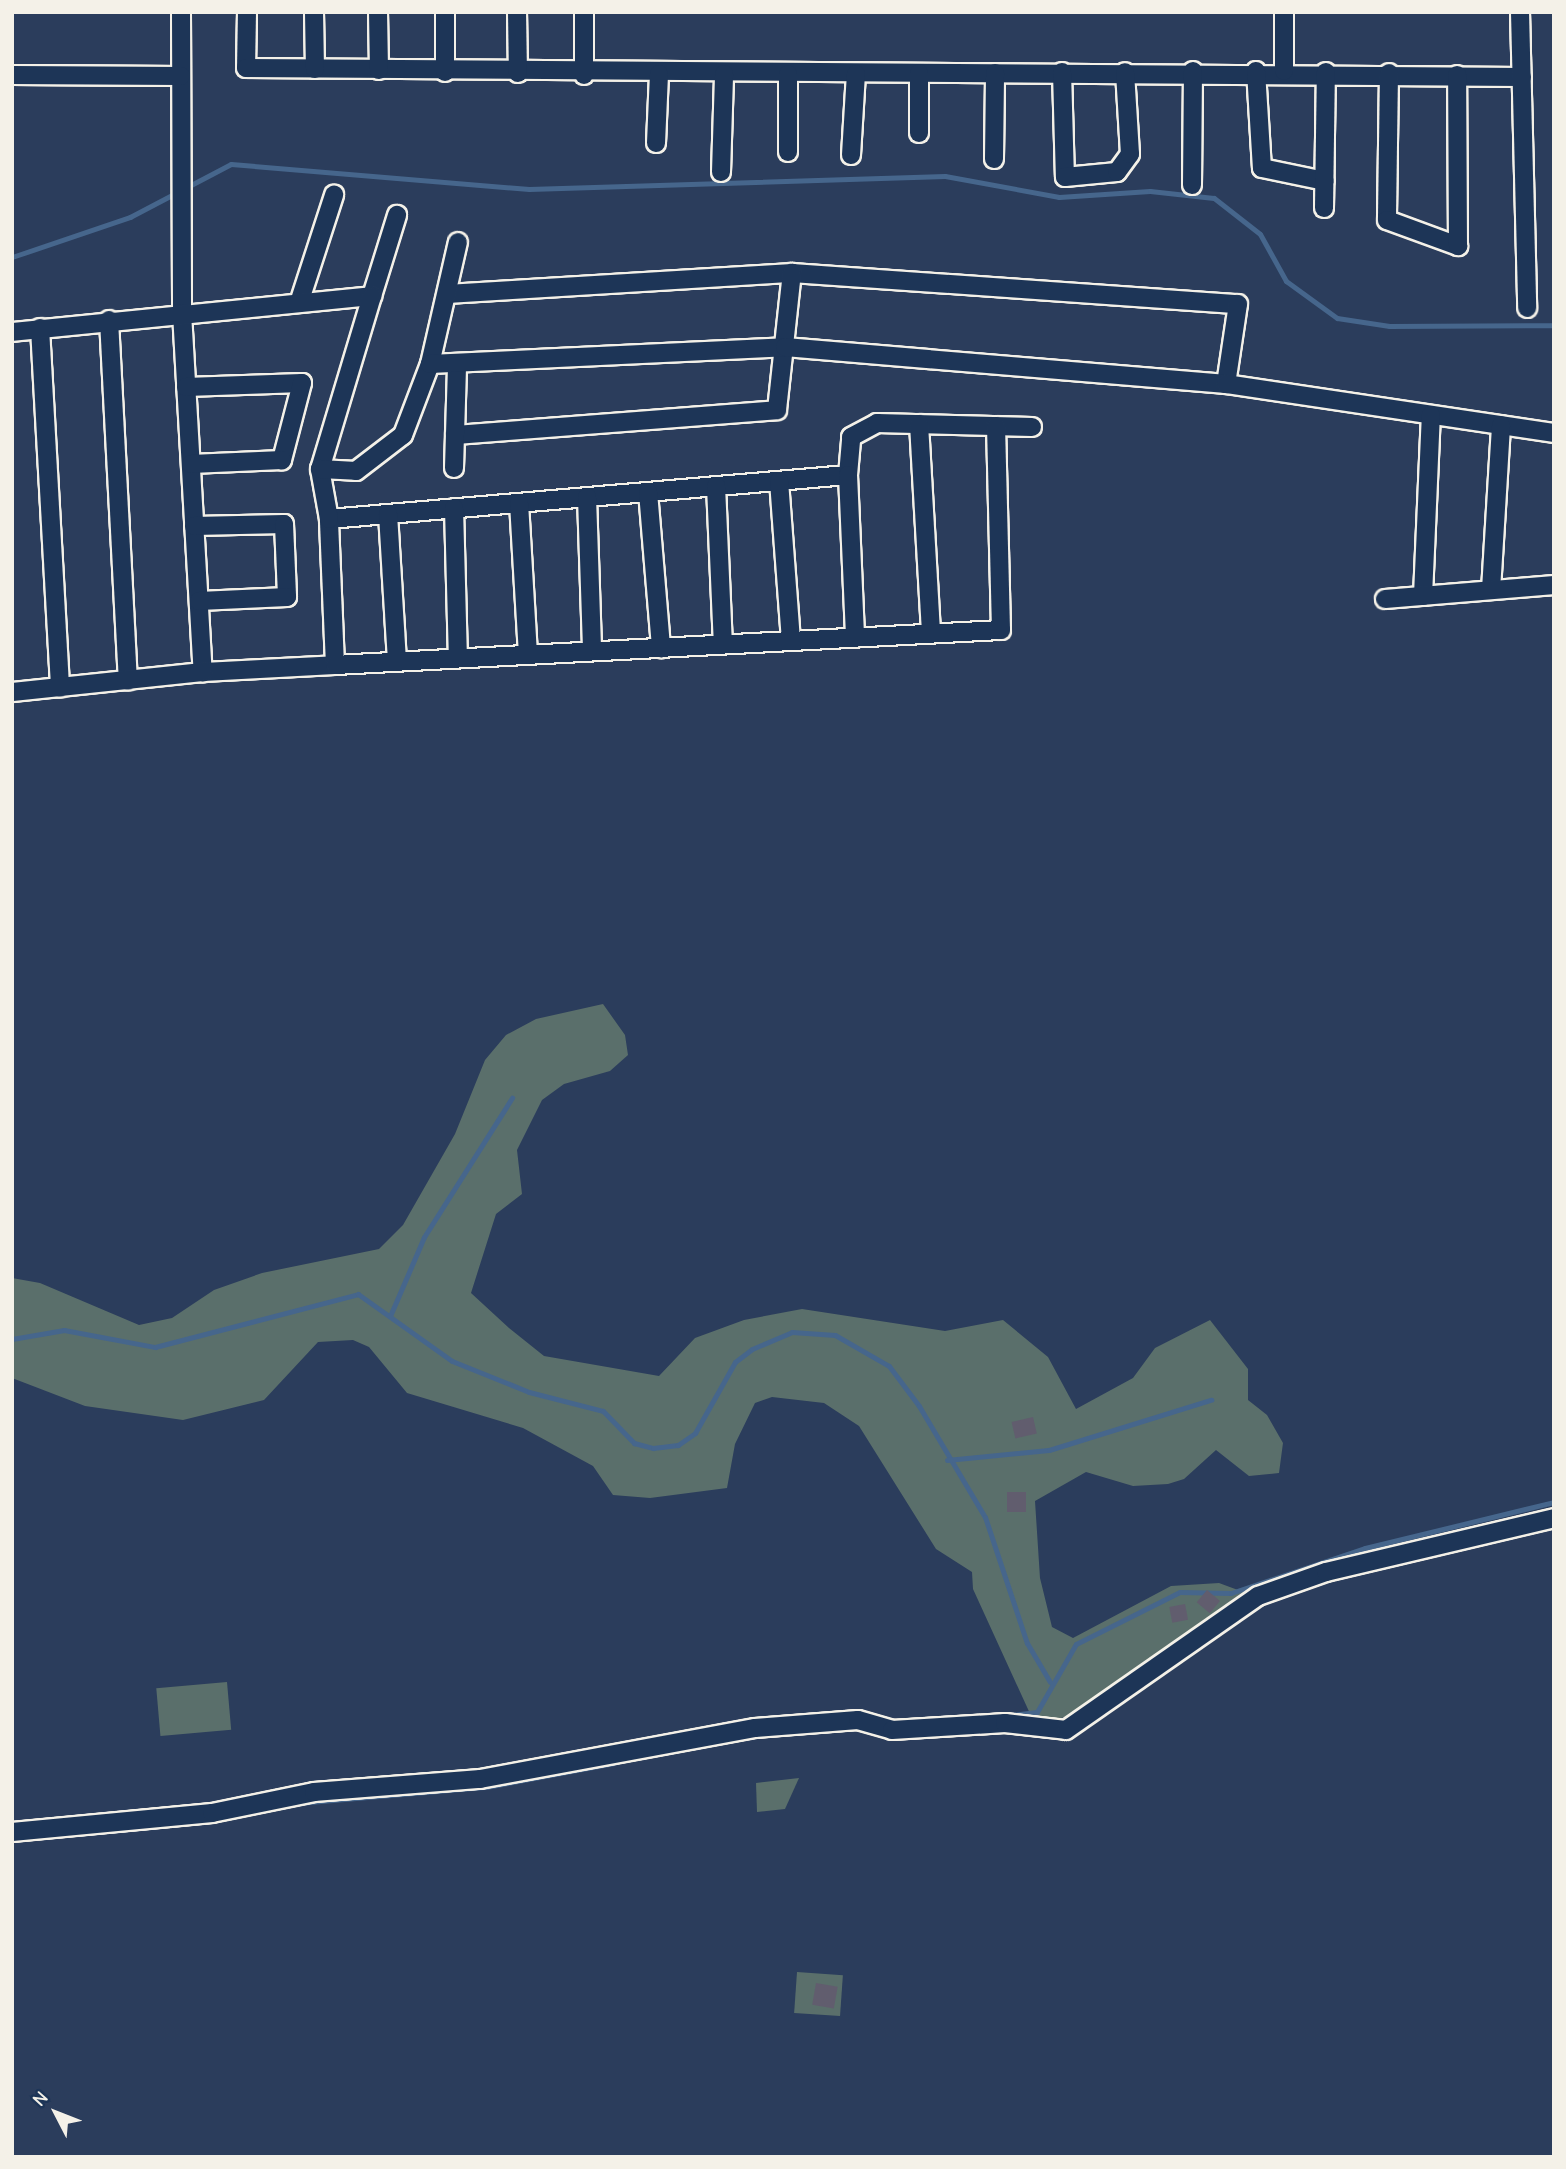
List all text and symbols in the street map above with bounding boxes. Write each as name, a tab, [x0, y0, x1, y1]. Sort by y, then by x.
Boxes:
north arrow	[21, 2078, 91, 2148]
text: N	[28, 2087, 53, 2111]

